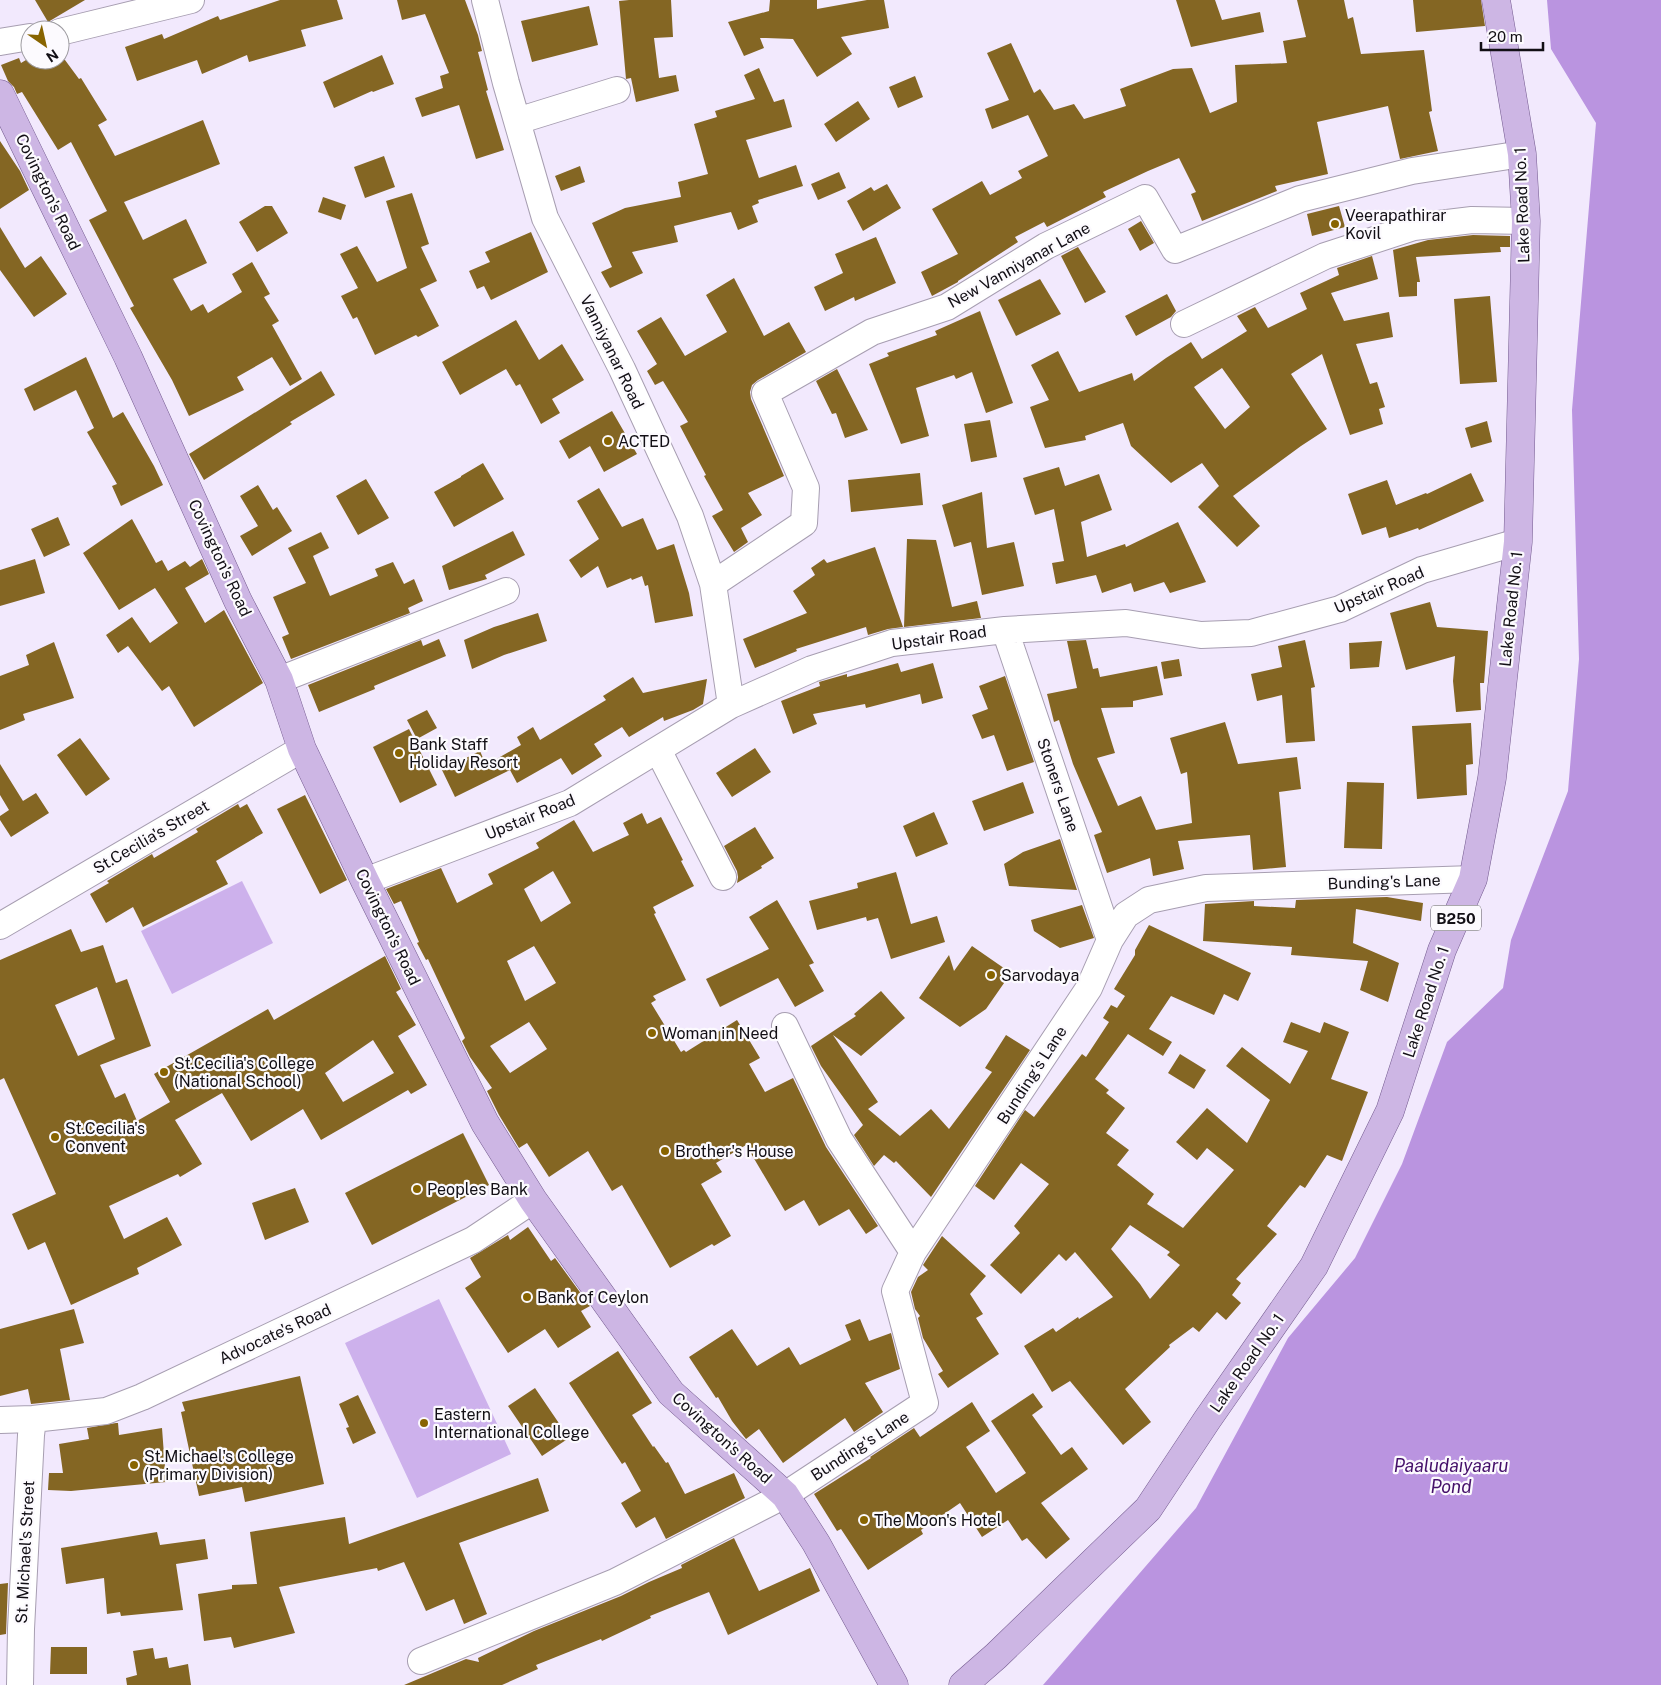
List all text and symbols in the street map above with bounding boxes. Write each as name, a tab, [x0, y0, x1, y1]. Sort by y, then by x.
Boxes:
north arrow	[20, 20, 70, 70]
scale bar	[1481, 20, 1544, 52]
text: 20 m	[1488, 28, 1523, 45]
text: N	[43, 46, 61, 65]
street label: Covington's Road	[12, 131, 84, 253]
street label: Lake Road No. 1	[1510, 147, 1534, 263]
place label: Veerapathirar Kovil	[1345, 206, 1447, 243]
street label: New Vanniyanar Lane	[945, 218, 1093, 312]
marker: Veerapathirar Kovil	[1329, 218, 1341, 230]
street label: Vanniyanar Road	[576, 292, 648, 412]
place label: ACTED	[618, 432, 670, 451]
marker: ACTED	[602, 435, 614, 447]
street label: Covington's Road	[184, 496, 256, 620]
street label: Lake Road No. 1	[1495, 550, 1527, 668]
street label: Upstair Road	[1331, 563, 1427, 617]
street label: Upstair Road	[890, 622, 988, 654]
place label: Bank Staff Holiday Resort	[409, 735, 518, 772]
street label: Stoners Lane	[1033, 736, 1083, 834]
marker: Bank Staff Holiday Resort	[393, 747, 405, 759]
street label: Upstair Road	[482, 790, 578, 844]
street label: St.Cecilia's Street	[90, 796, 212, 878]
street label: Covington's Road	[352, 866, 424, 988]
street label: Bunding's Lane	[1327, 871, 1441, 893]
road number: B250	[1431, 906, 1481, 930]
street label: Lake Road No. 1	[1399, 944, 1453, 1060]
place label: Sarvodaya	[1001, 966, 1079, 985]
marker: Sarvodaya	[985, 969, 997, 981]
street label: Bunding's Lane	[993, 1022, 1071, 1128]
place label: Woman in Need	[662, 1024, 778, 1043]
marker: Woman in Need	[646, 1027, 658, 1039]
place label: St.Cecilia's College (National School)	[174, 1054, 315, 1091]
marker: St.Cecilia's College (National School)	[158, 1066, 170, 1078]
place label: St.Cecilia's Convent	[65, 1119, 145, 1156]
marker: St.Cecilia's Convent	[49, 1131, 61, 1143]
place label: Brother's House	[675, 1142, 794, 1161]
marker: Brother's House	[659, 1145, 671, 1157]
place label: Peoples Bank	[427, 1180, 528, 1199]
marker: Peoples Bank	[411, 1183, 423, 1195]
place label: Bank of Ceylon	[537, 1288, 649, 1307]
marker: Bank of Ceylon	[521, 1291, 533, 1303]
street label: Advocate's Road	[216, 1300, 334, 1368]
street label: Lake Road No. 1	[1206, 1310, 1288, 1416]
street label: Covington's Road	[668, 1388, 776, 1488]
place label: Eastern International College	[434, 1405, 589, 1442]
street label: Bunding's Lane	[807, 1407, 913, 1485]
marker: Eastern International College	[418, 1417, 430, 1429]
place label: St.Michael's College (Primary Division)	[144, 1447, 294, 1484]
water label: Paaludaiyaaru Pond	[1394, 1455, 1508, 1497]
marker: St.Michael's College (Primary Division)	[128, 1459, 140, 1471]
street label: St. Michael's Street	[12, 1480, 38, 1624]
place label: The Moon's Hotel	[874, 1511, 1002, 1530]
marker: The Moon's Hotel	[858, 1514, 870, 1526]

